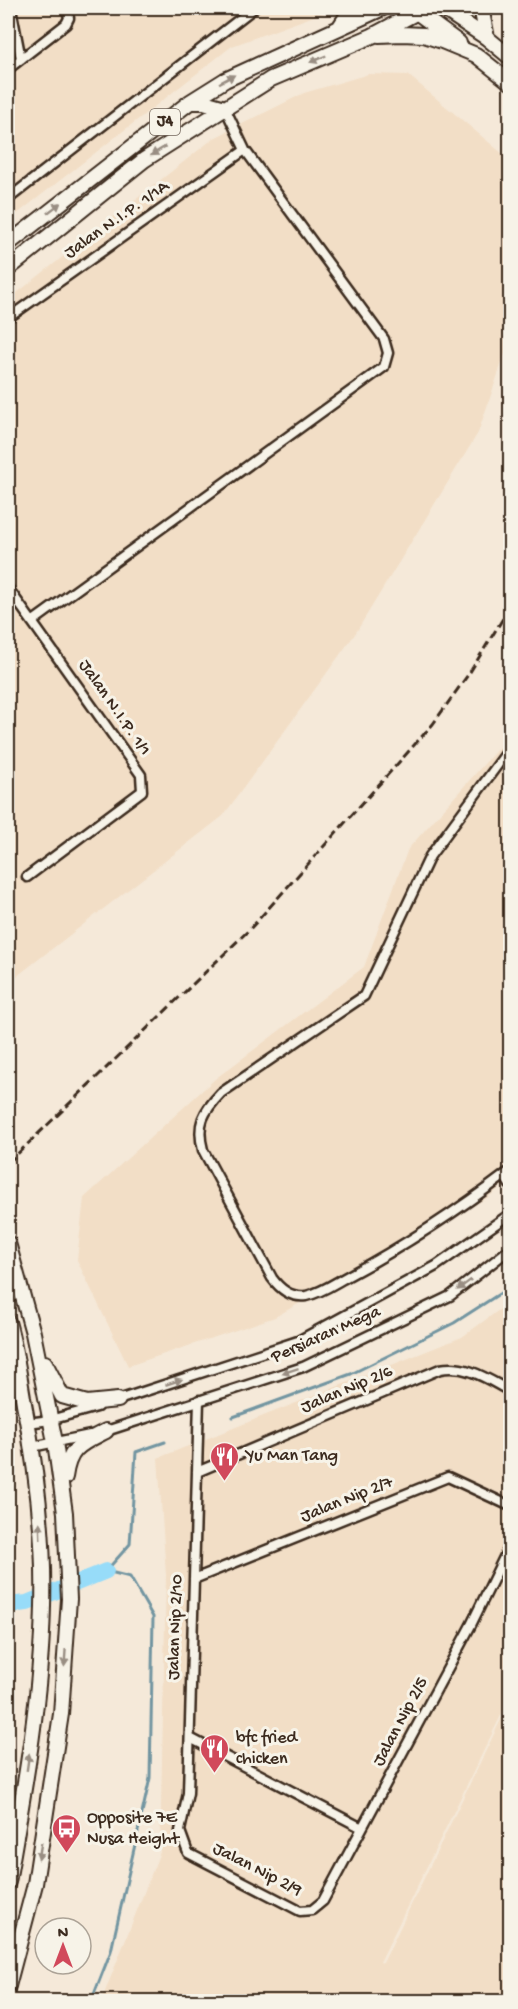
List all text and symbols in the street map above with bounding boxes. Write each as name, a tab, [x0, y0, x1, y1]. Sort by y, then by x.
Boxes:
one-way arrow	[309, 54, 327, 64]
one-way arrow	[218, 75, 236, 85]
road number: J4	[150, 109, 180, 135]
one-way arrow	[150, 145, 166, 156]
street label: Jalan N.I.P. 1/1A	[61, 175, 175, 264]
one-way arrow	[45, 202, 61, 214]
street label: Jalan N.I.P. 1/1	[73, 656, 155, 760]
one-way arrow	[456, 1279, 472, 1291]
street label: Persiaran Mega	[267, 1301, 385, 1369]
street label: Jalan Nip 2/6	[298, 1361, 397, 1419]
one-way arrow	[281, 1367, 299, 1376]
one-way arrow	[165, 1377, 183, 1386]
restaurant icon: Yu Man Tang	[209, 1440, 241, 1482]
place label: Yu Man Tang	[244, 1446, 338, 1467]
street label: Jalan Nip 2/7	[298, 1472, 397, 1528]
one-way arrow	[36, 1521, 45, 1540]
street label: Jalan Nip 2/10	[164, 1574, 188, 1680]
one-way arrow	[60, 1648, 70, 1667]
street label: Jalan Nip 2/5	[369, 1674, 433, 1770]
place label: bfc fried chicken	[236, 1728, 298, 1770]
restaurant icon: bfc fried chicken	[199, 1732, 231, 1774]
one-way arrow	[23, 1752, 32, 1771]
place label: Opposite 7E Nusa Height	[87, 1808, 180, 1850]
bus stop icon: Opposite 7E Nusa Height	[50, 1812, 82, 1854]
street label: Jalan Nip 2/9	[209, 1839, 305, 1901]
one-way arrow	[36, 1841, 45, 1860]
north arrow	[33, 1916, 93, 1976]
text: N	[58, 1925, 69, 1944]

